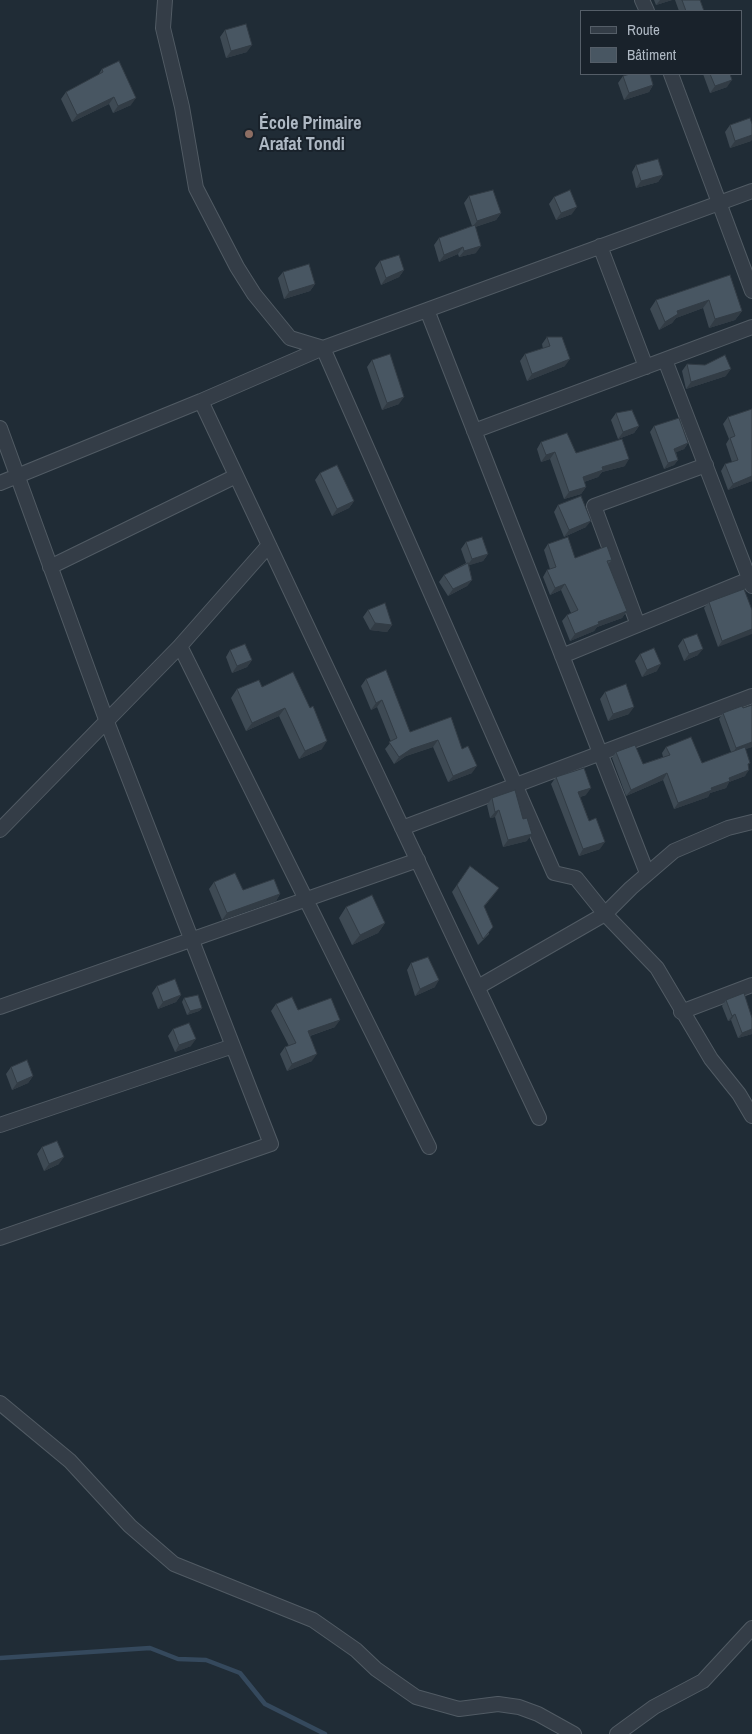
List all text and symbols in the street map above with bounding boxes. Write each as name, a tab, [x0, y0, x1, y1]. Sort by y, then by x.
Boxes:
legend	[580, 10, 742, 75]
text: Route	[627, 19, 660, 40]
text: Bâtiment	[627, 44, 676, 65]
place label: École Primaire Arafat Tondi	[259, 113, 362, 156]
marker: École Primaire Arafat Tondi	[243, 128, 255, 140]

